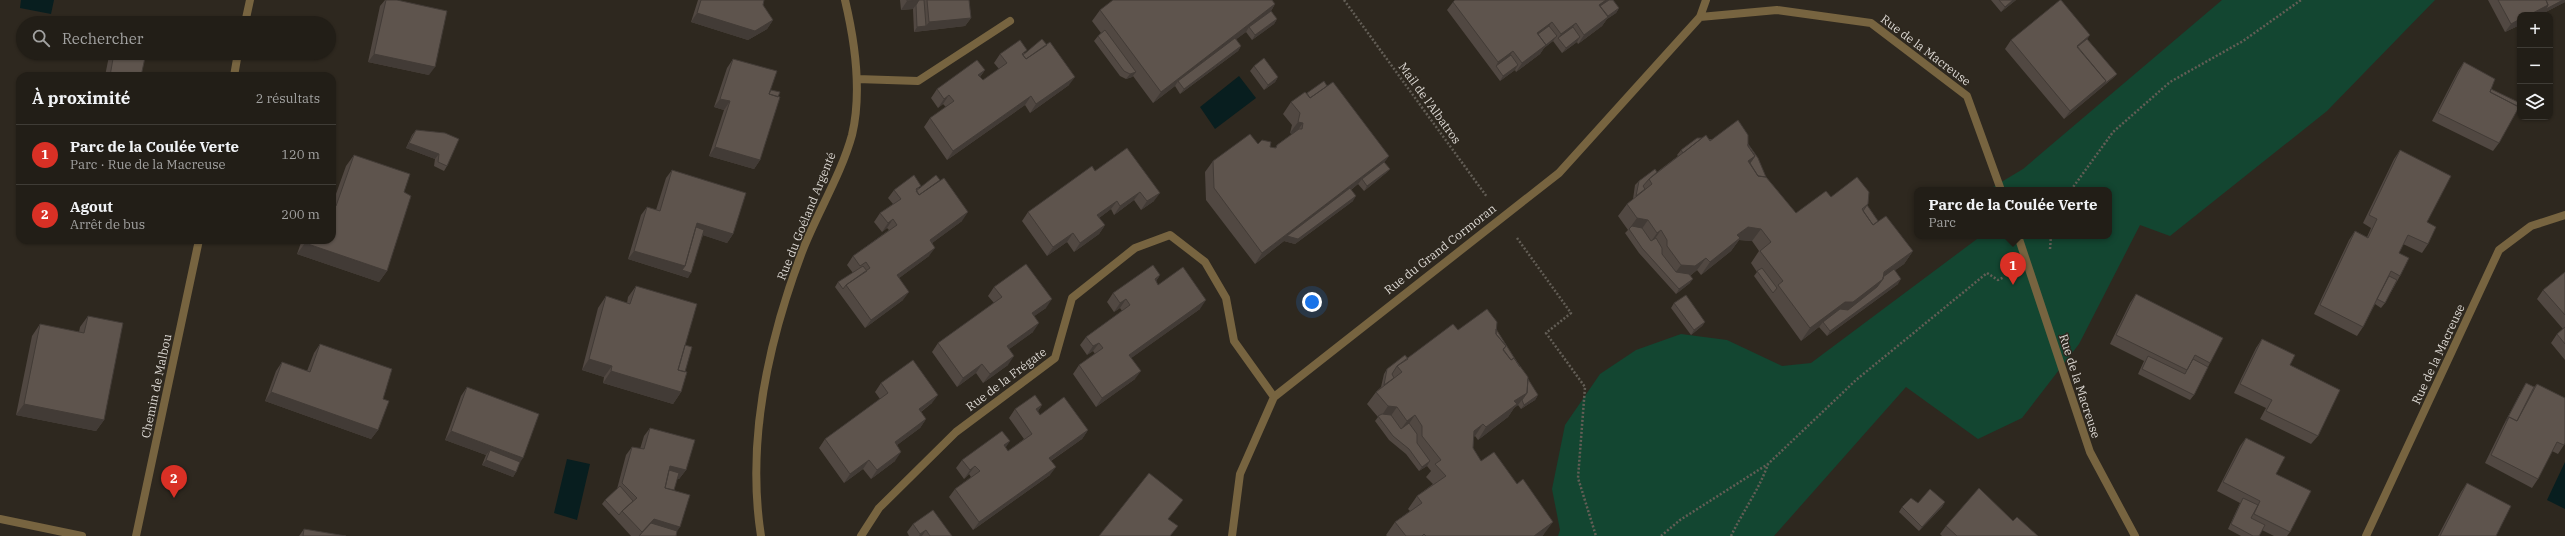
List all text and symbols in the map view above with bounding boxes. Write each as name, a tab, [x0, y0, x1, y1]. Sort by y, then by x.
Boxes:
street label: Rue de la Macreuse	[1878, 11, 1974, 89]
map controls	[2517, 12, 2553, 120]
button: +	[2517, 12, 2553, 48]
search box	[16, 16, 336, 60]
icon: search	[30, 27, 52, 49]
text: Rechercher	[62, 29, 143, 48]
button: −	[2517, 48, 2553, 84]
street label: Mail de l'Albatros	[1396, 59, 1465, 147]
button: layers	[2517, 84, 2553, 120]
text: À proximité	[32, 87, 130, 109]
text: 2 résultats	[256, 90, 320, 107]
text: Parc de la Coulée Verte	[70, 137, 239, 156]
text: 1	[41, 146, 49, 163]
text: 120 m	[281, 146, 320, 163]
street label: Rue du Goéland Argenté	[773, 150, 839, 282]
text: Parc · Rue de la Macreuse	[70, 156, 226, 173]
popup	[1914, 187, 2112, 239]
text: Parc de la Coulée Verte	[1928, 195, 2098, 214]
text: Agout	[70, 197, 113, 216]
street label: Rue du Grand Cormoran	[1381, 200, 1499, 297]
text: 2	[41, 206, 49, 223]
text: 200 m	[281, 206, 320, 223]
text: Parc	[1928, 214, 1956, 231]
text: Arrêt de bus	[70, 216, 145, 233]
pin: 1	[2000, 252, 2026, 285]
your location	[1302, 292, 1322, 312]
street label: Rue de la Macreuse	[2408, 302, 2468, 406]
street label: Chemin de Malbou	[138, 332, 174, 439]
street label: Rue de la Macreuse	[2056, 332, 2104, 440]
street label: Rue de la Frégate	[963, 344, 1049, 414]
pin: 2	[161, 465, 187, 498]

